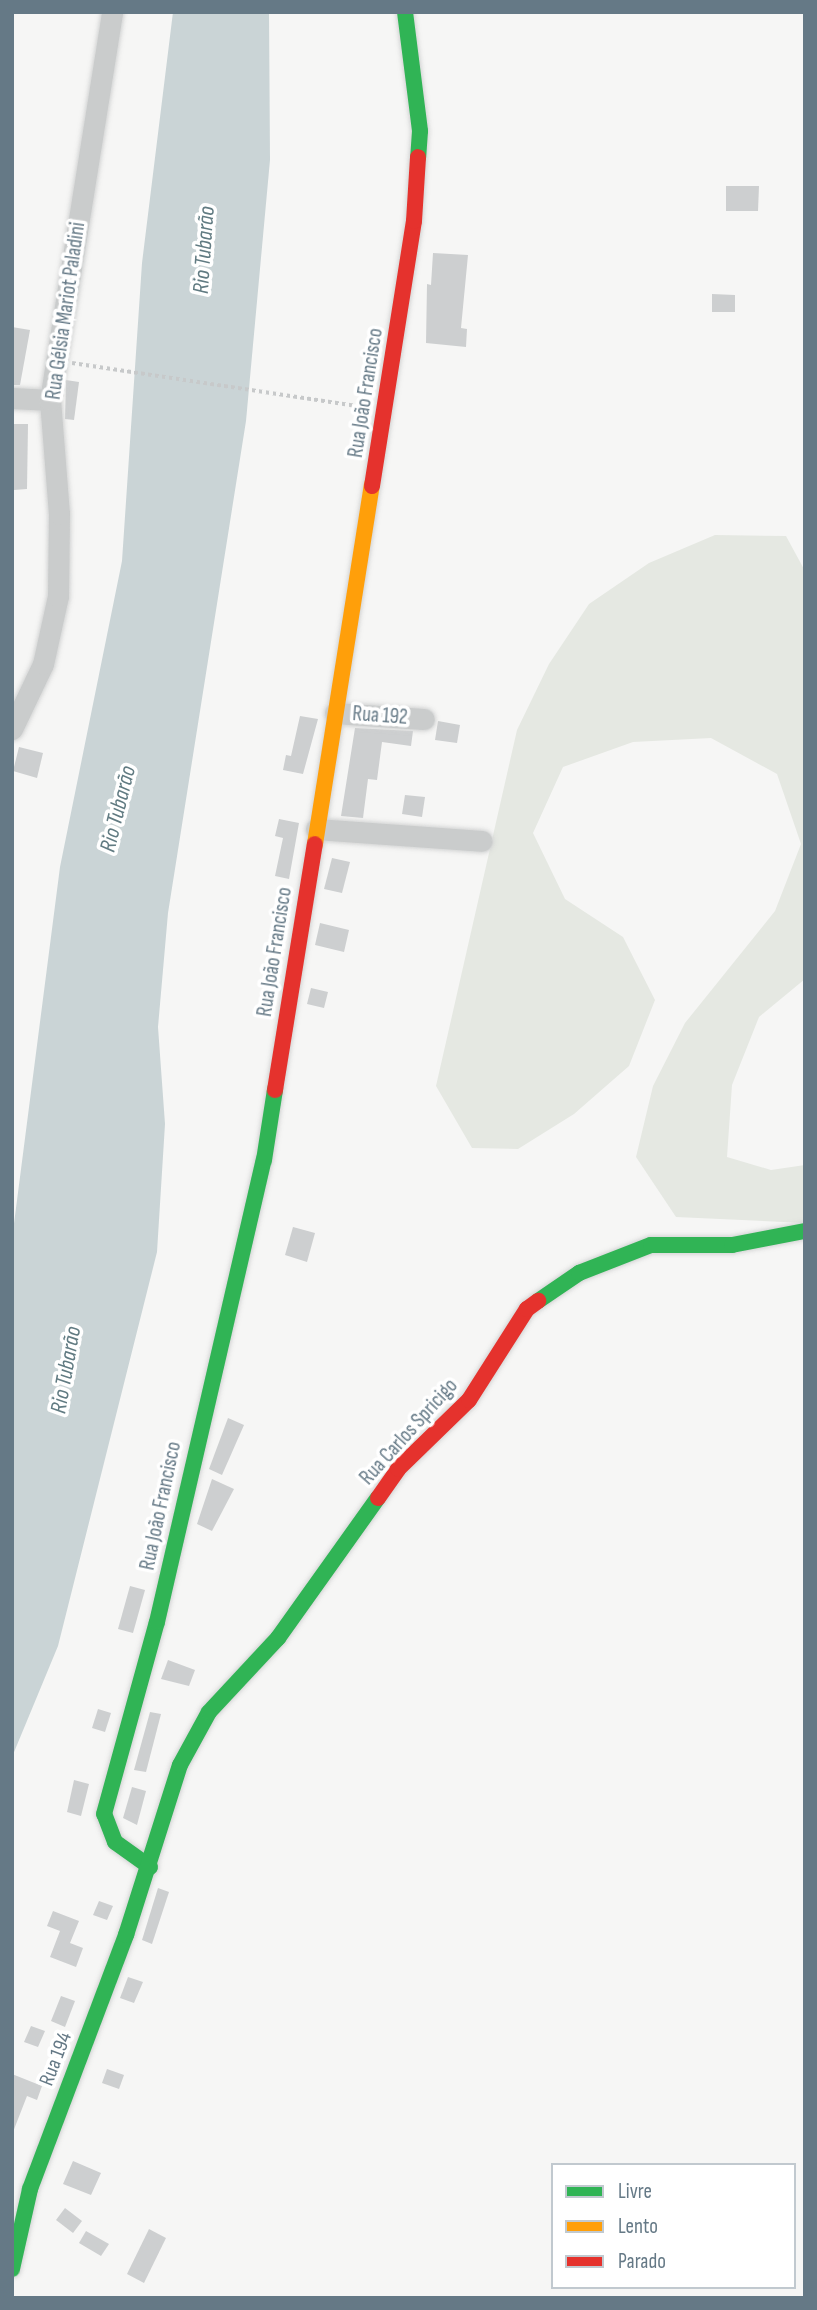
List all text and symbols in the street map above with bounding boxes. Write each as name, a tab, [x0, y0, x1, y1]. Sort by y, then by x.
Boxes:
water label: Rio Tubarão	[187, 205, 221, 295]
street label: Rua Gélsia Mariot Paladini	[41, 221, 91, 401]
street label: Rua João Francisco	[343, 327, 389, 459]
street label: Rua 192	[352, 702, 408, 730]
water label: Rio Tubarão	[94, 763, 142, 855]
street label: Rua João Francisco	[252, 886, 298, 1018]
water label: Rio Tubarão	[45, 1324, 87, 1416]
street label: Rua Carlos Spricigo	[355, 1374, 463, 1490]
street label: Rua João Francisco	[135, 1439, 187, 1573]
street label: Rua 194	[34, 2029, 78, 2089]
legend	[551, 2163, 796, 2289]
text: Livre	[618, 2179, 652, 2204]
text: Lento	[618, 2214, 658, 2239]
text: Parado	[618, 2249, 666, 2274]

